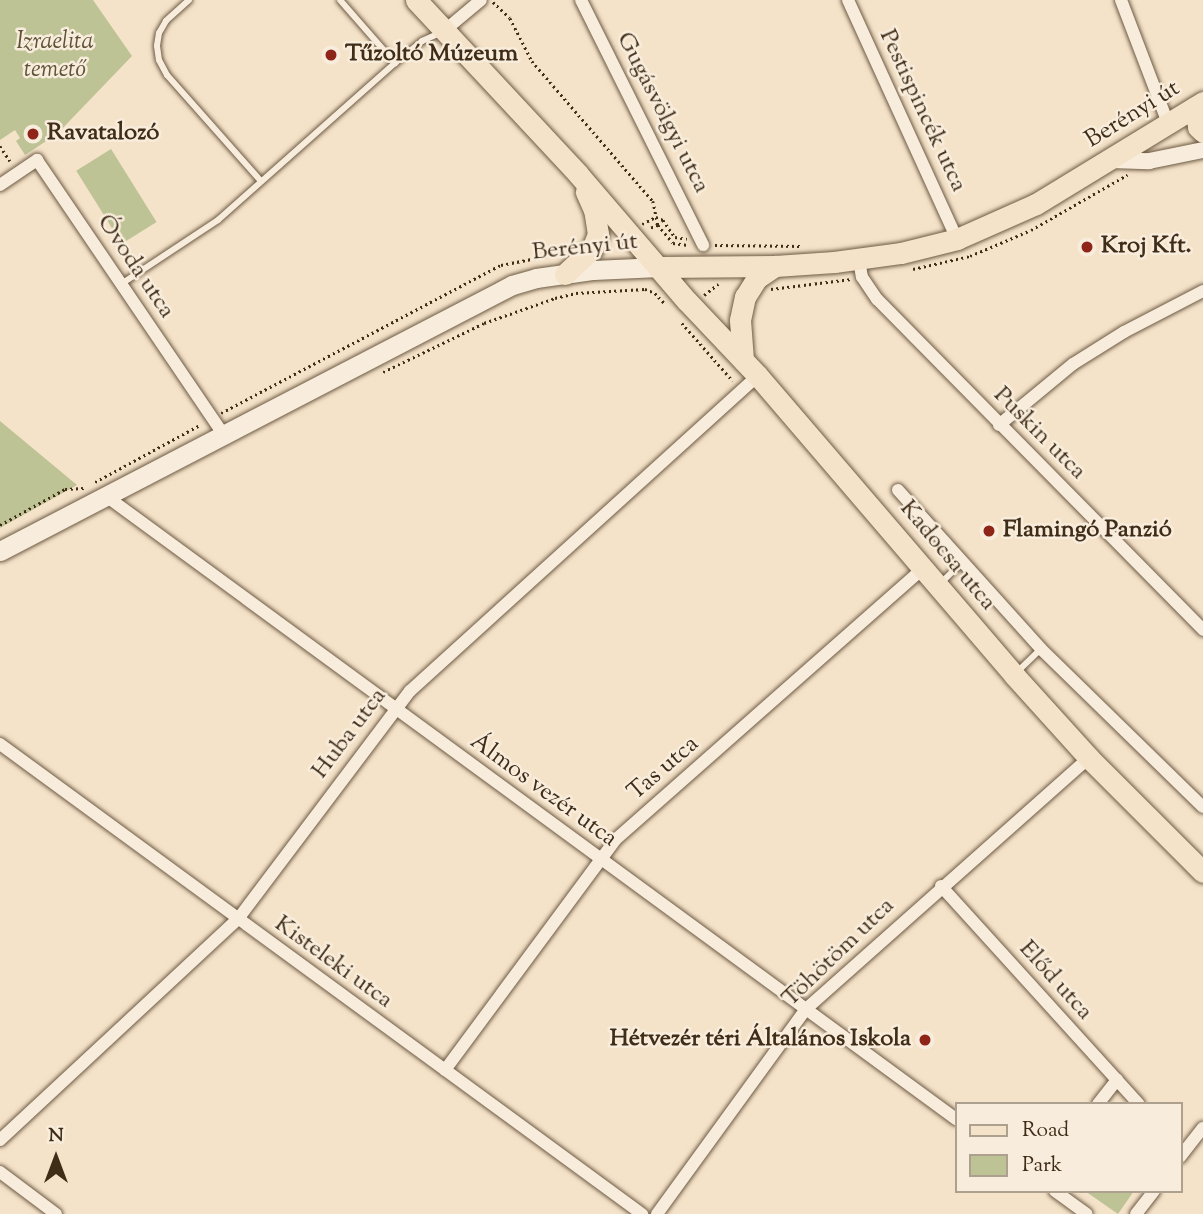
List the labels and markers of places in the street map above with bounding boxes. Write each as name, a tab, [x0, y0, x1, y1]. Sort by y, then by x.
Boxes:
place label: Tűzoltó Múzeum	[345, 41, 518, 69]
marker: Tűzoltó Múzeum	[323, 47, 339, 63]
place label: Ravatalozó	[47, 120, 159, 148]
marker: Ravatalozó	[25, 126, 41, 142]
place label: Kroj Kft.	[1101, 233, 1192, 261]
marker: Kroj Kft.	[1079, 239, 1095, 255]
place label: Flamingó Panzió	[1003, 517, 1172, 545]
marker: Flamingó Panzió	[981, 523, 997, 539]
place label: Hétvezér téri Általános Iskola	[610, 1026, 911, 1054]
marker: Hétvezér téri Általános Iskola	[917, 1032, 933, 1048]

